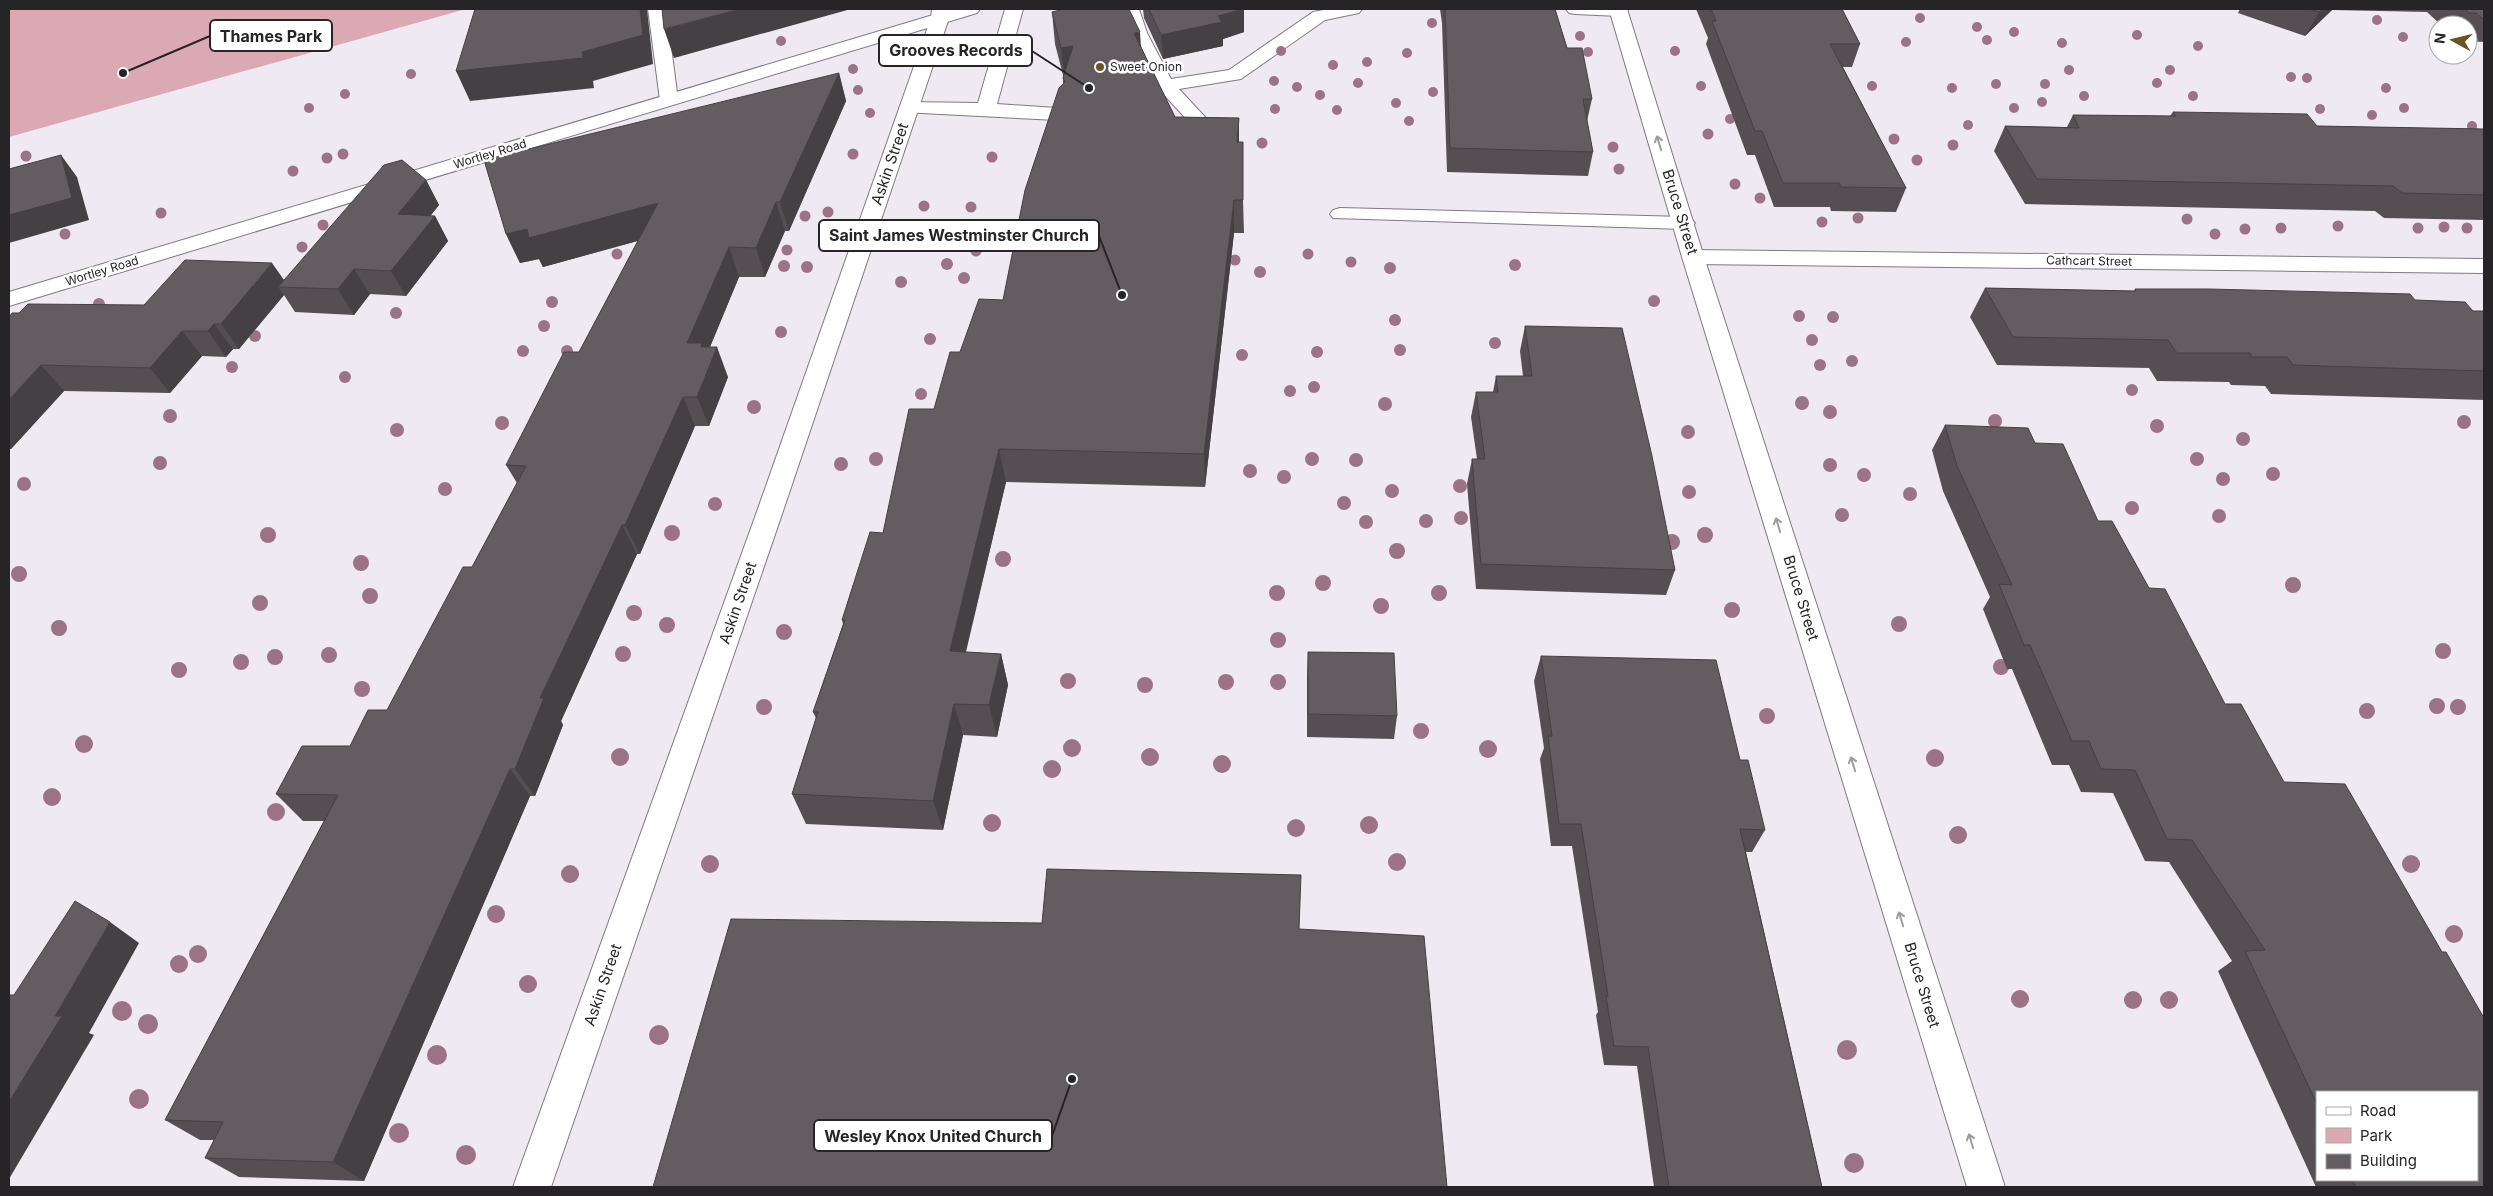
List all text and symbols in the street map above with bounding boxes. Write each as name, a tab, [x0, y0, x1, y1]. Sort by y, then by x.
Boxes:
north arrow	[2428, 15, 2478, 65]
callout: Thames Park	[210, 20, 332, 51]
text: Thames Park	[220, 26, 323, 46]
text: N	[2430, 32, 2449, 45]
callout: Grooves Records	[879, 35, 1032, 66]
text: Grooves Records	[889, 40, 1023, 60]
place label: Sweet Onion	[1110, 59, 1182, 74]
marker: Sweet Onion	[1094, 61, 1106, 73]
street label: Askin Street	[867, 120, 912, 207]
street label: Wortley Road	[451, 135, 528, 172]
one-way arrow	[1654, 136, 1663, 151]
street label: Bruce Street	[1658, 167, 1702, 257]
callout: Saint James Westminster Church	[819, 220, 1099, 251]
text: Saint James Westminster Church	[829, 225, 1089, 245]
street label: Wortley Road	[63, 252, 140, 289]
street label: Cathcart Street	[2046, 252, 2132, 269]
one-way arrow	[1772, 518, 1782, 534]
street label: Bruce Street	[1779, 553, 1823, 643]
street label: Askin Street	[715, 559, 760, 646]
one-way arrow	[1847, 756, 1857, 772]
one-way arrow	[1896, 911, 1906, 927]
street label: Bruce Street	[1900, 940, 1944, 1030]
street label: Askin Street	[580, 941, 625, 1028]
legend	[2316, 1091, 2478, 1181]
text: Road	[2360, 1101, 2396, 1120]
callout: Wesley Knox United Church	[814, 1120, 1052, 1151]
text: Wesley Knox United Church	[824, 1126, 1042, 1146]
text: Park	[2360, 1126, 2393, 1145]
one-way arrow	[1966, 1133, 1975, 1149]
text: Building	[2360, 1151, 2417, 1170]

